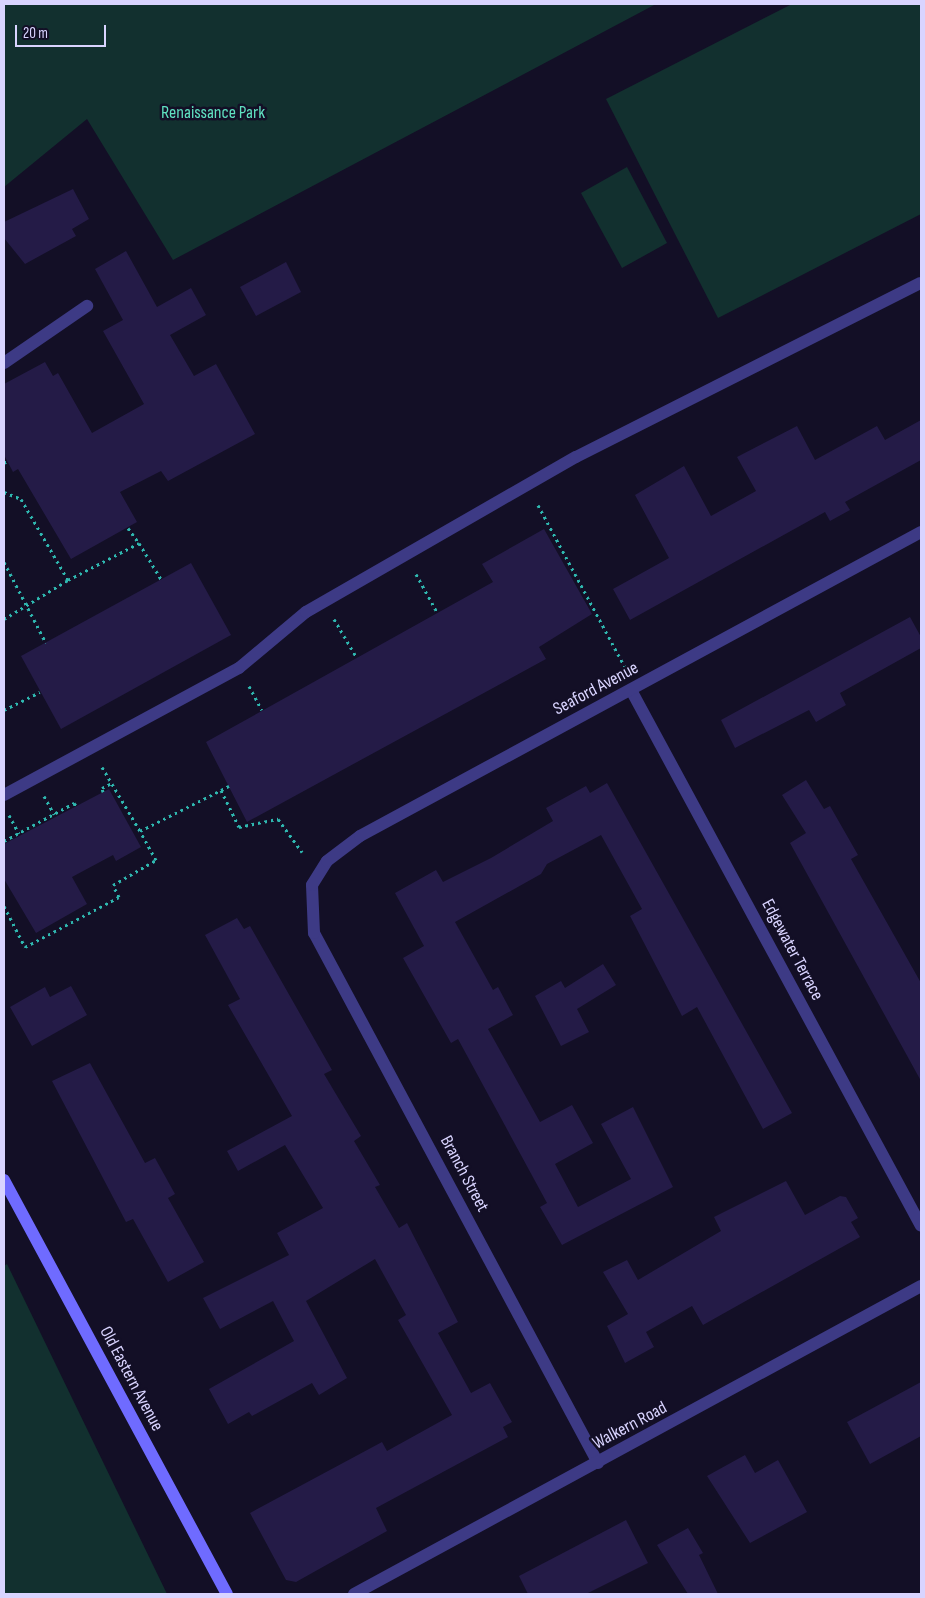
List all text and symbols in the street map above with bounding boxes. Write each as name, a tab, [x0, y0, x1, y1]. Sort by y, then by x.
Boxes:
scale bar	[18, 15, 109, 47]
text: 20 m	[23, 24, 48, 43]
park label: Renaissance Park	[161, 102, 265, 124]
street label: Seaford Avenue	[550, 658, 642, 720]
street label: Edgewater Terrace	[756, 896, 828, 1004]
street label: Branch Street	[435, 1132, 493, 1216]
street label: Old Eastern Avenue	[94, 1323, 168, 1435]
street label: Walkern Road	[589, 1397, 671, 1455]

